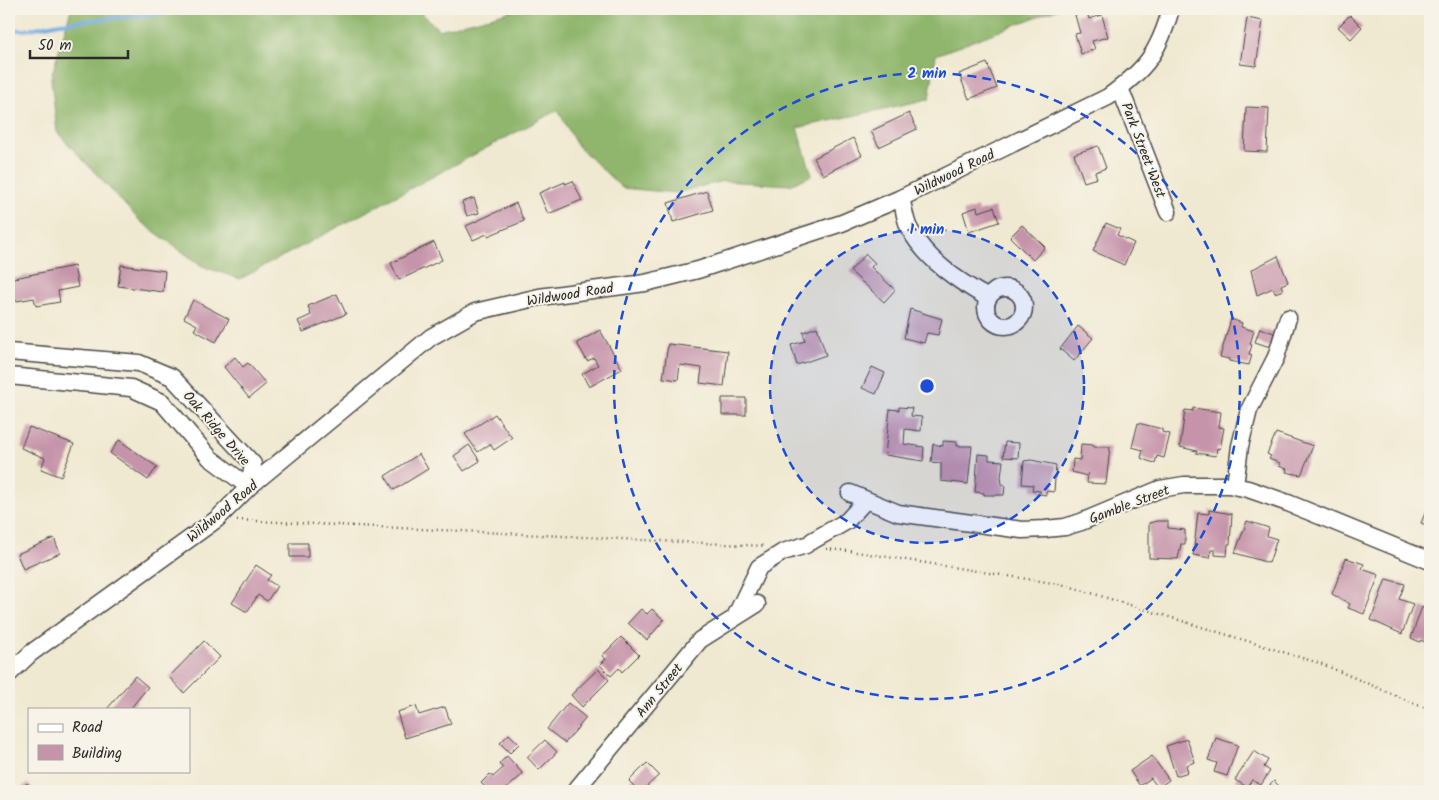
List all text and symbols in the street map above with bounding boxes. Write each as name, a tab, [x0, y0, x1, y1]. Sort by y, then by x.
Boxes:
scale bar	[30, 28, 128, 60]
text: 50 m	[38, 34, 72, 58]
text: 2 min	[907, 62, 947, 86]
street label: Park Street West	[1115, 99, 1172, 202]
street label: Wildwood Road	[910, 143, 999, 202]
text: 1 min	[910, 218, 944, 242]
street label: Wildwood Road	[525, 277, 616, 313]
centre of rings	[918, 377, 936, 395]
street label: Oak Ridge Drive	[177, 386, 256, 472]
street label: Wildwood Road	[182, 475, 264, 548]
street label: Gamble Street	[1086, 479, 1173, 530]
street label: Ann Street	[631, 658, 689, 723]
legend	[28, 708, 190, 772]
text: Road	[72, 716, 103, 740]
text: Building	[72, 742, 122, 766]

